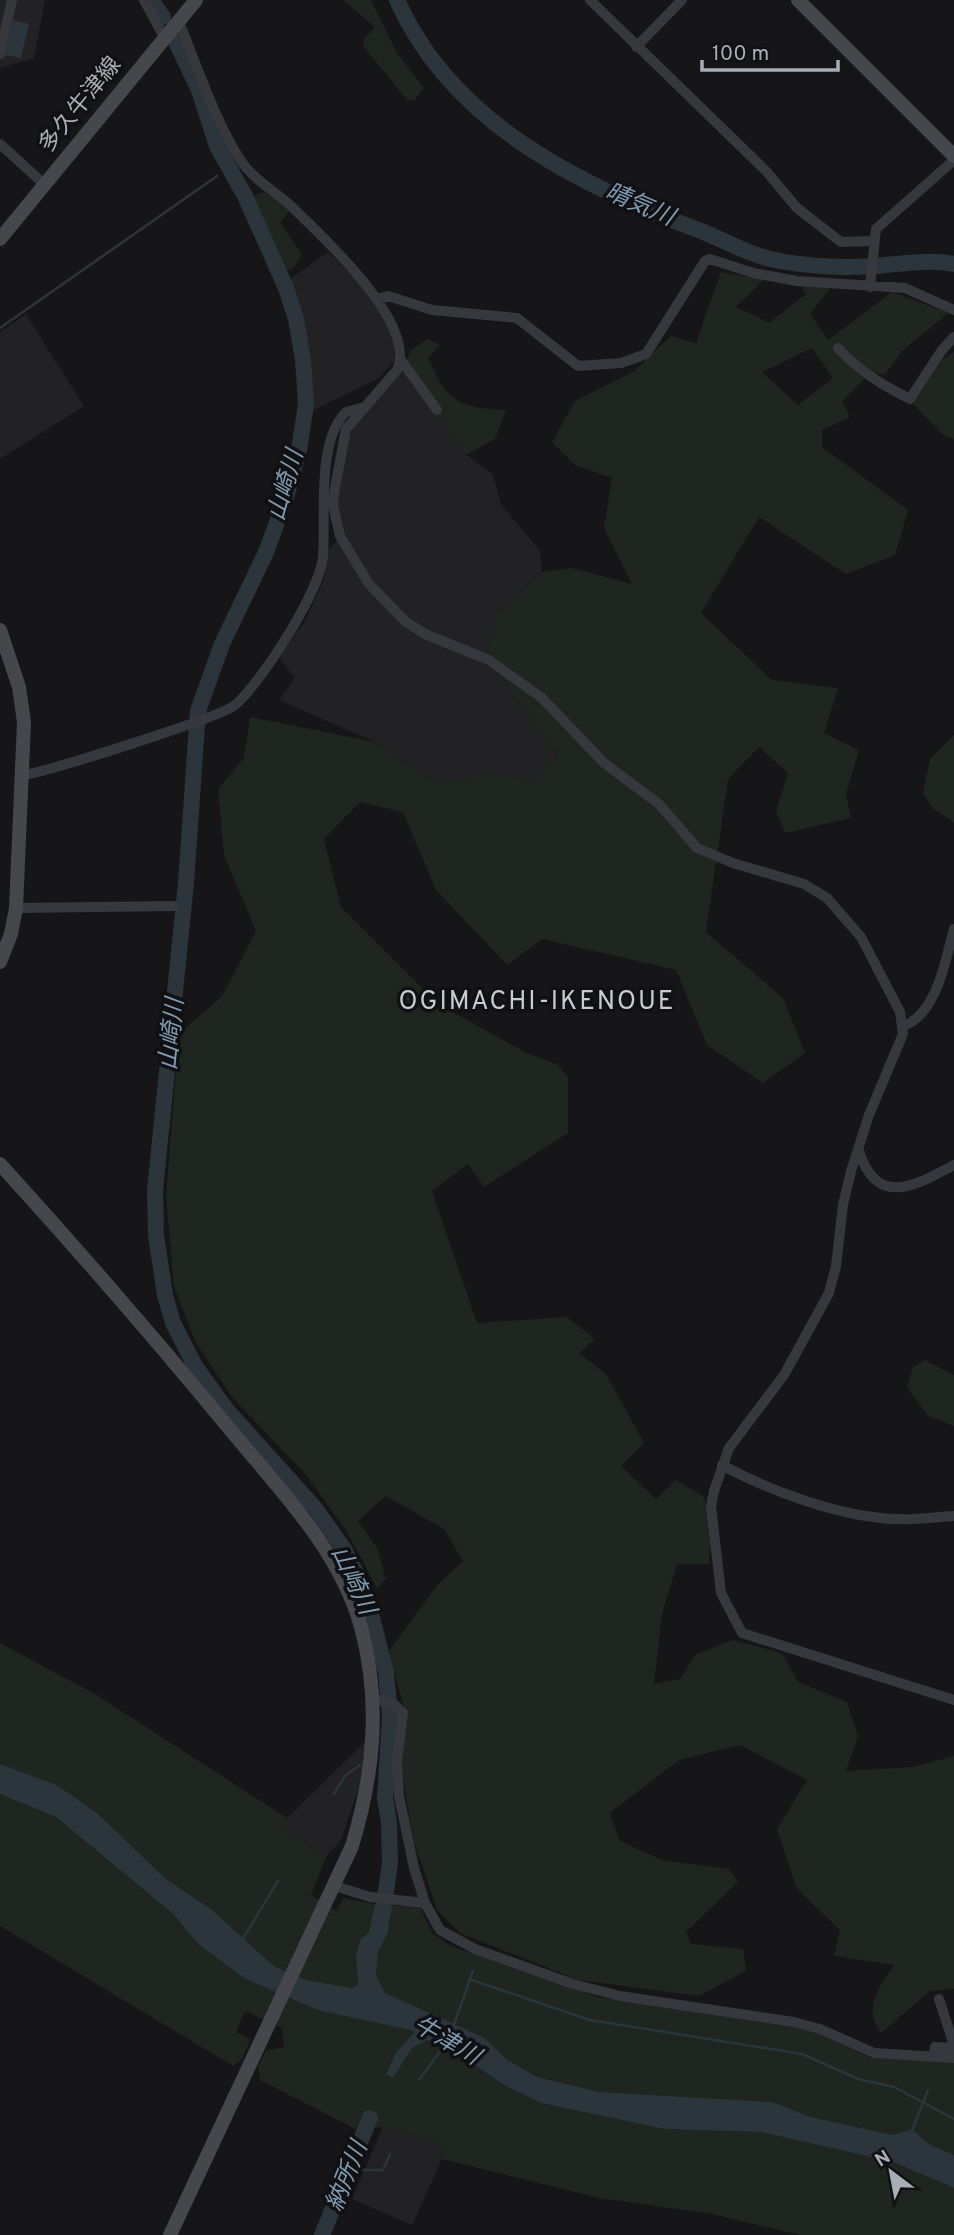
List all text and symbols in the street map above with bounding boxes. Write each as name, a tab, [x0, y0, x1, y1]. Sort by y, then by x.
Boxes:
scale bar	[702, 28, 838, 72]
text: 100 m	[712, 41, 769, 68]
street label: 多久牛津線	[33, 52, 128, 159]
water label: 晴気川	[600, 178, 681, 235]
water label: 山崎川	[263, 444, 312, 524]
district label: OGIMACHI-IKENOUE	[399, 986, 675, 1019]
water label: 山崎川	[154, 994, 192, 1072]
water label: 山崎川	[323, 1542, 382, 1623]
water label: 牛津川	[407, 2011, 487, 2074]
water label: 納所川	[320, 2135, 376, 2216]
north arrow	[856, 2137, 926, 2207]
text: N	[871, 2145, 895, 2173]

